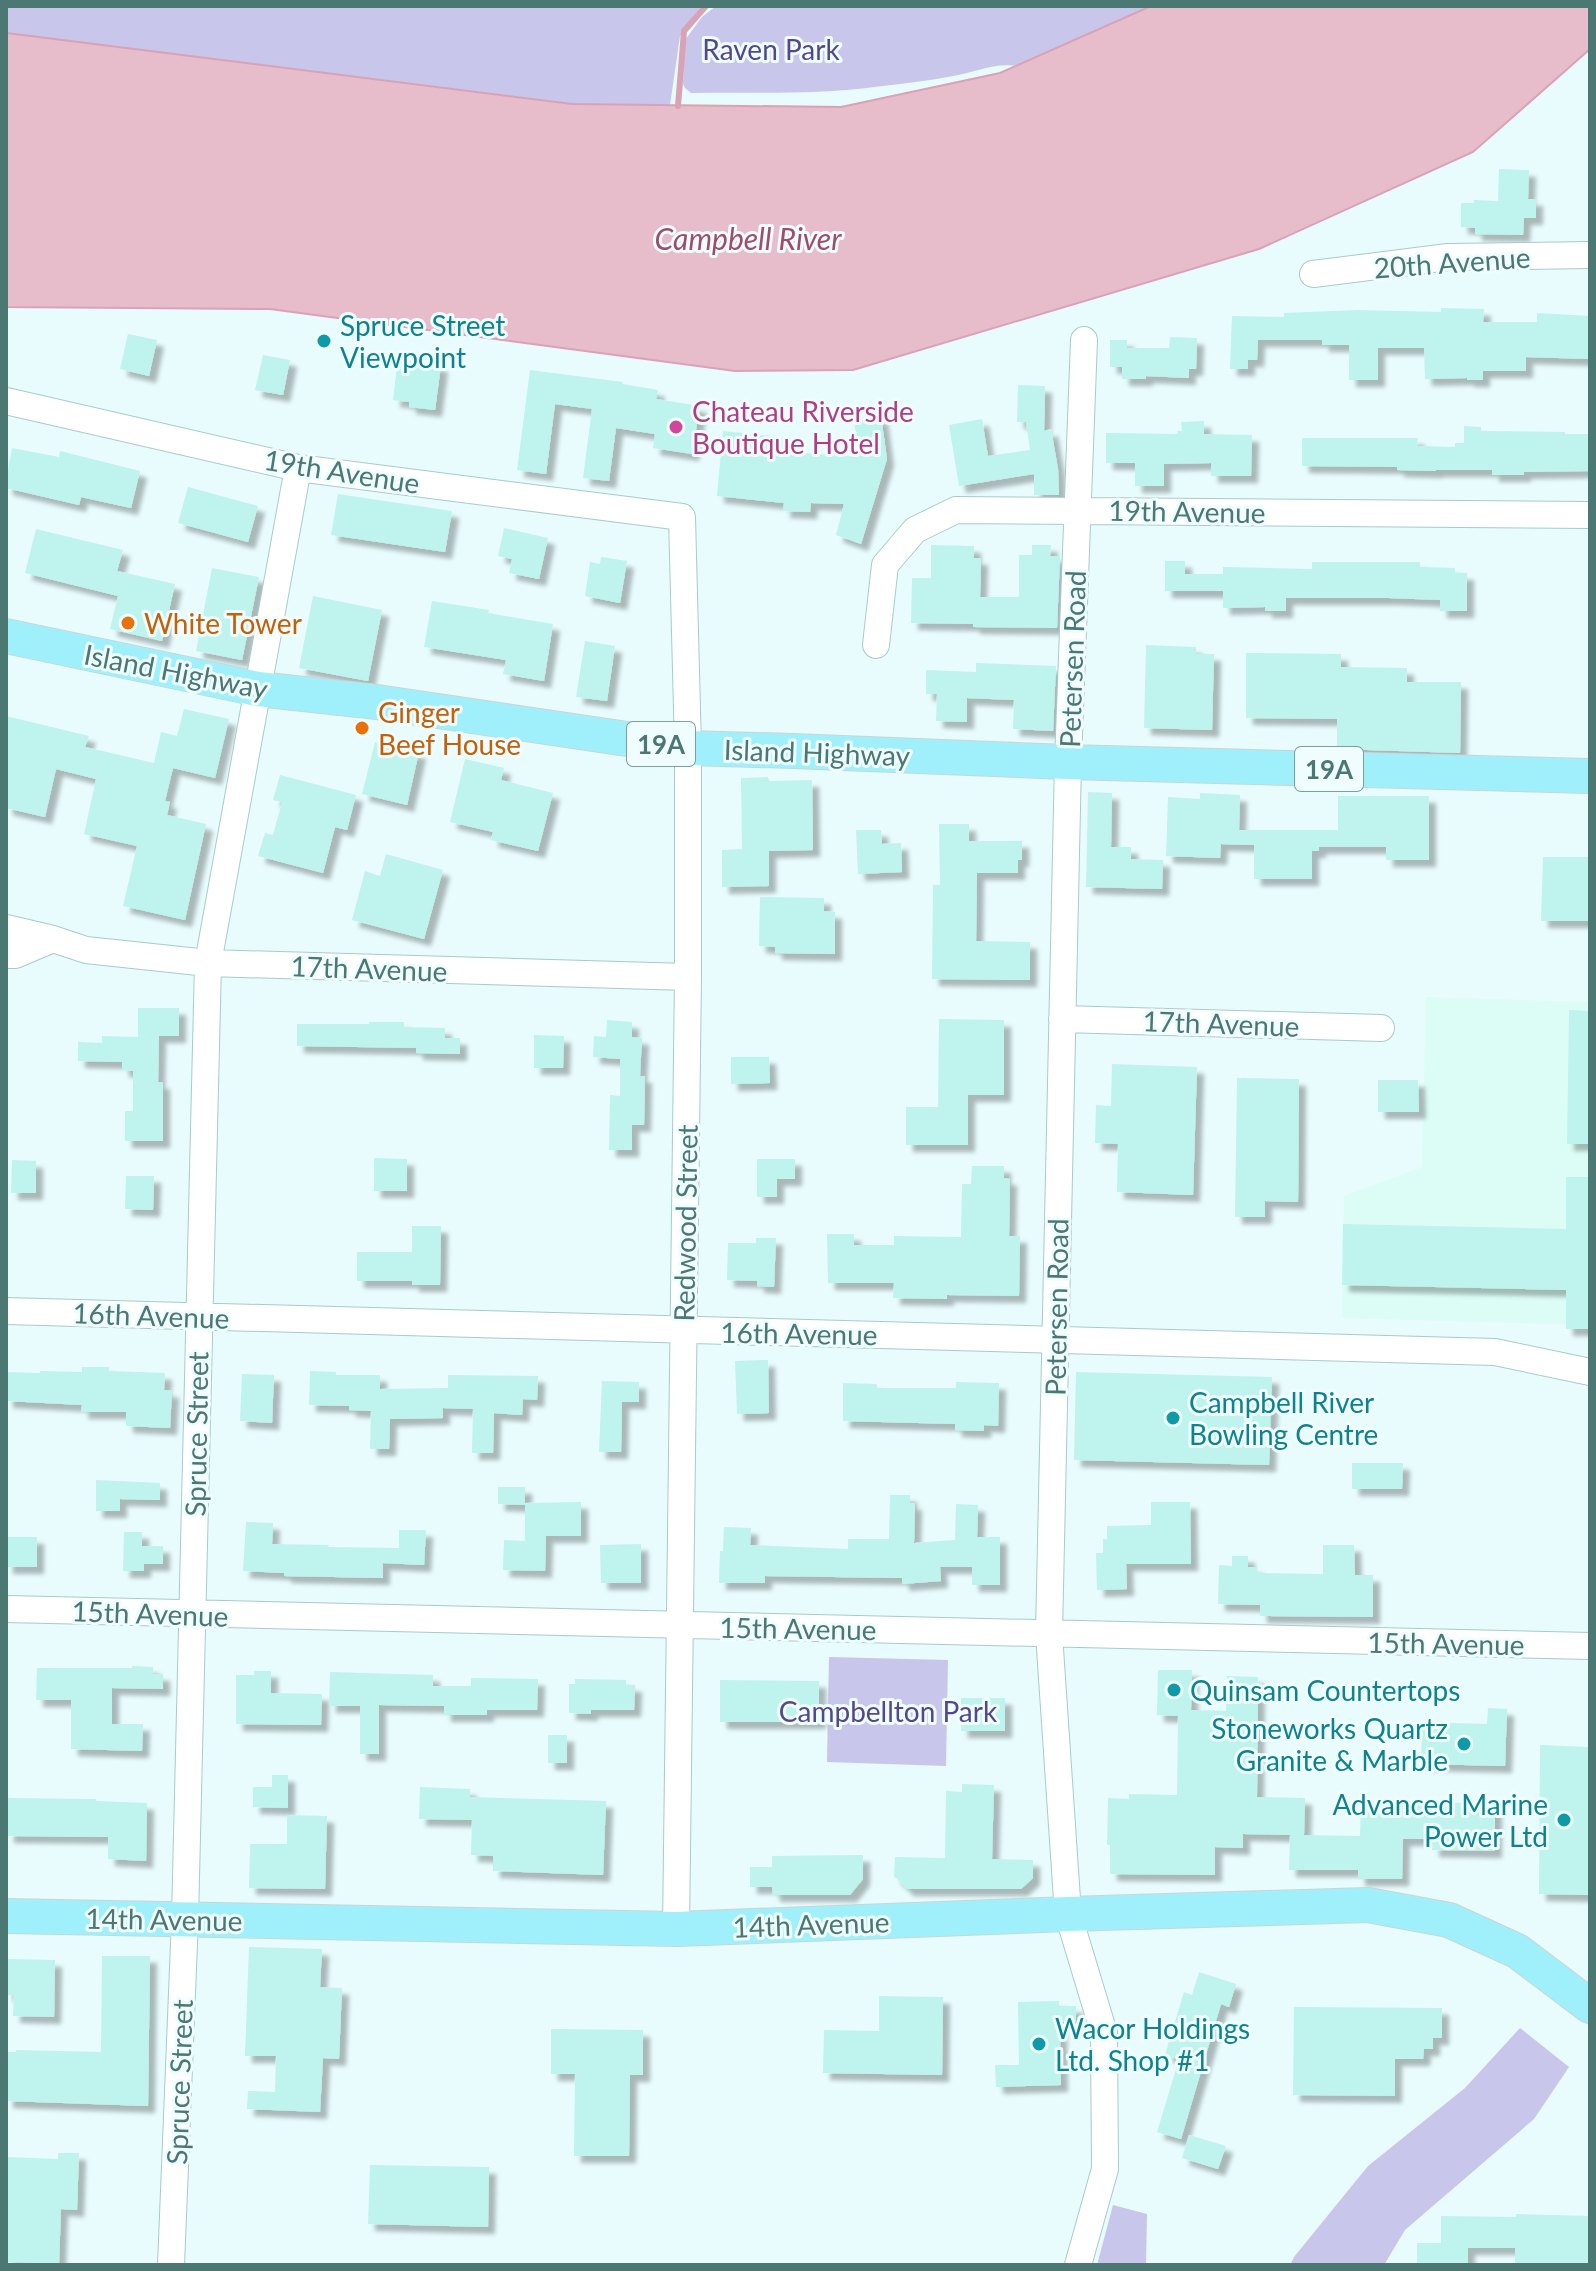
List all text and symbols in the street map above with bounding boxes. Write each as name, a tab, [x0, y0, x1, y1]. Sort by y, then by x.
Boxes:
park label: Raven Park	[702, 32, 840, 66]
water label: Campbell River	[655, 220, 842, 256]
street label: 20th Avenue	[1372, 240, 1532, 284]
place label: Spruce Street Viewpoint	[340, 308, 505, 374]
marker: Spruce Street Viewpoint	[315, 332, 333, 350]
place label: Chateau Riverside Boutique Hotel	[692, 394, 914, 460]
marker: Chateau Riverside Boutique Hotel	[667, 418, 685, 436]
street label: 19th Avenue	[262, 442, 422, 500]
street label: 19th Avenue	[1108, 493, 1266, 529]
street label: Petersen Road	[1052, 570, 1092, 748]
place label: White Tower	[144, 606, 302, 640]
marker: White Tower	[119, 614, 137, 632]
street label: Island Highway	[81, 637, 271, 706]
place label: Ginger Beef House	[378, 695, 521, 761]
marker: Ginger Beef House	[353, 719, 371, 737]
road number: 19A	[627, 722, 695, 766]
street label: Island Highway	[723, 732, 911, 772]
road number: 19A	[1295, 747, 1363, 791]
street label: 17th Avenue	[290, 948, 448, 988]
street label: 17th Avenue	[1142, 1003, 1300, 1043]
street label: Redwood Street	[666, 1124, 704, 1322]
street label: Petersen Road	[1037, 1218, 1075, 1396]
street label: 16th Avenue	[72, 1295, 230, 1335]
street label: 16th Avenue	[720, 1315, 878, 1351]
street label: Spruce Street	[178, 1351, 214, 1517]
place label: Campbell River Bowling Centre	[1189, 1385, 1378, 1451]
marker: Campbell River Bowling Centre	[1164, 1409, 1182, 1427]
street label: 15th Avenue	[71, 1593, 229, 1633]
street label: 15th Avenue	[719, 1610, 877, 1646]
street label: 15th Avenue	[1367, 1625, 1525, 1661]
place label: Quinsam Countertops	[1190, 1673, 1460, 1707]
marker: Quinsam Countertops	[1165, 1681, 1183, 1699]
park label: Campbellton Park	[779, 1694, 998, 1728]
place label: Stoneworks Quartz Granite & Marble	[1211, 1711, 1448, 1777]
marker: Stoneworks Quartz Granite & Marble	[1455, 1735, 1473, 1753]
place label: Advanced Marine Power Ltd	[1332, 1787, 1548, 1853]
marker: Advanced Marine Power Ltd	[1555, 1811, 1573, 1829]
street label: 14th Avenue	[85, 1901, 243, 1937]
street label: 14th Avenue	[732, 1904, 890, 1944]
street label: Spruce Street	[159, 1999, 199, 2165]
place label: Wacor Holdings Ltd. Shop #1	[1055, 2011, 1250, 2077]
marker: Wacor Holdings Ltd. Shop #1	[1030, 2035, 1048, 2053]

